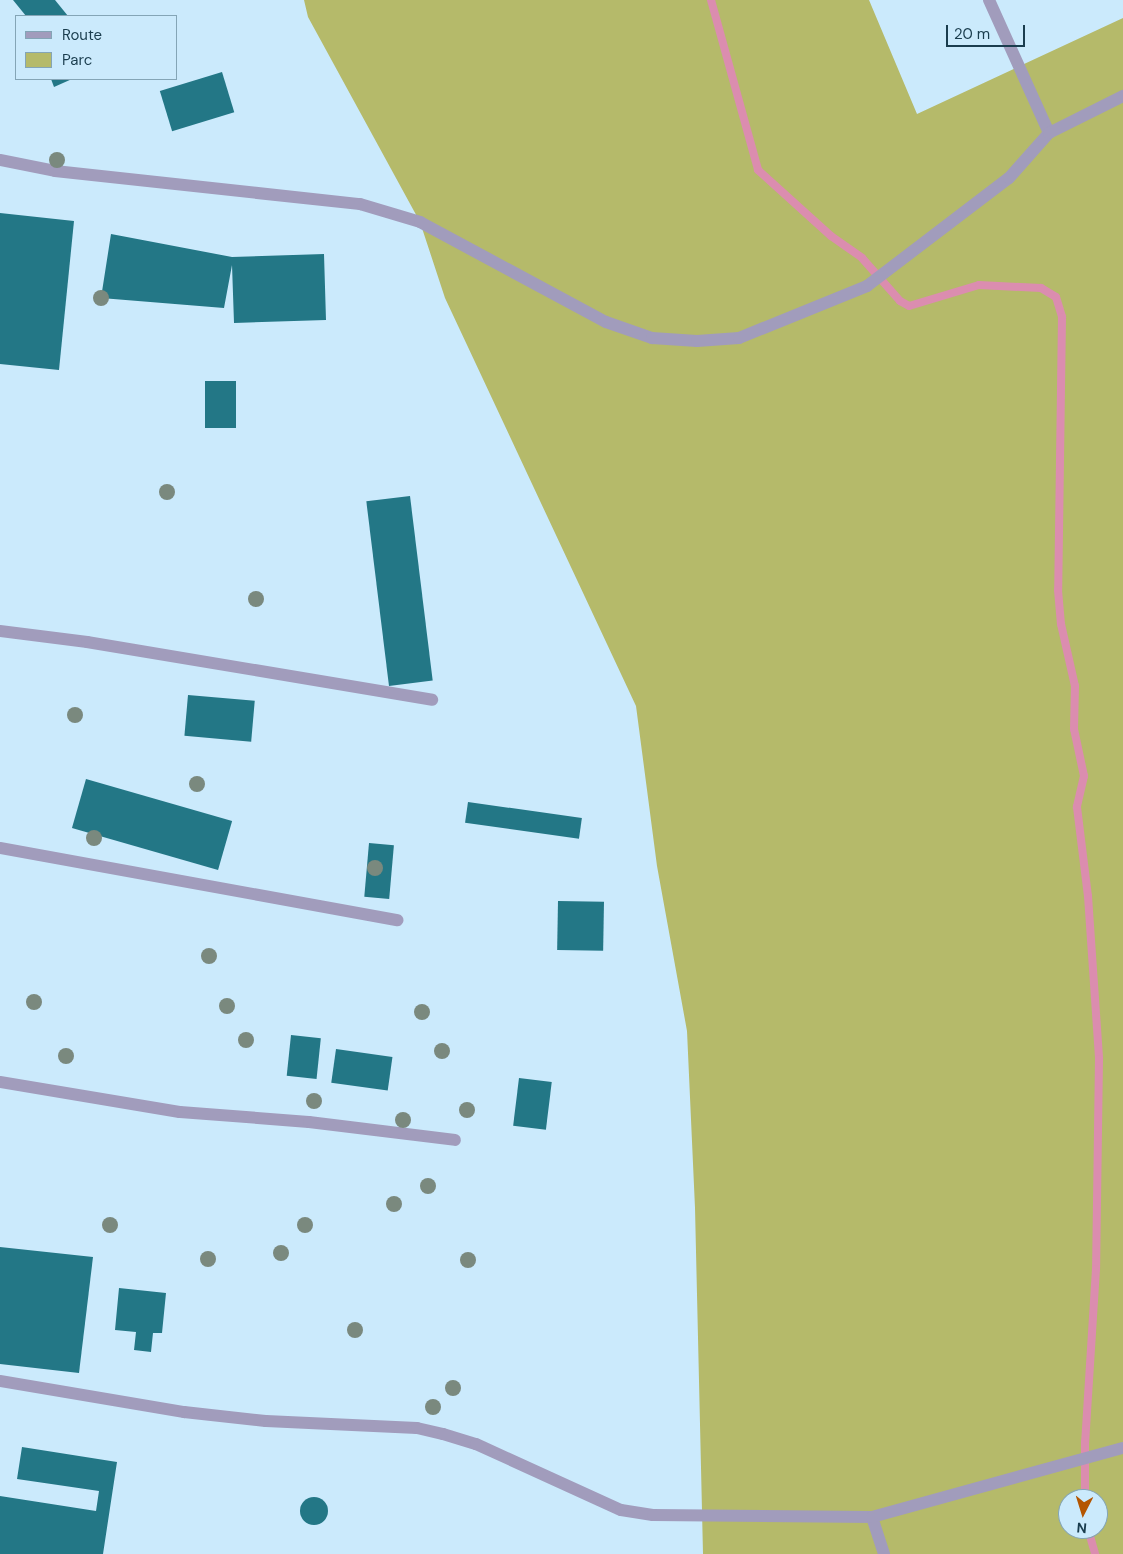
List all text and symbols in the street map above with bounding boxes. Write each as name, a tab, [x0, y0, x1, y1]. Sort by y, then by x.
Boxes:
legend	[15, 15, 178, 80]
scale bar	[948, 15, 1027, 47]
text: 20 m	[954, 24, 990, 44]
text: Route	[62, 25, 102, 45]
text: Parc	[62, 50, 92, 70]
north arrow	[1058, 1489, 1108, 1539]
text: N	[1076, 1519, 1088, 1537]

